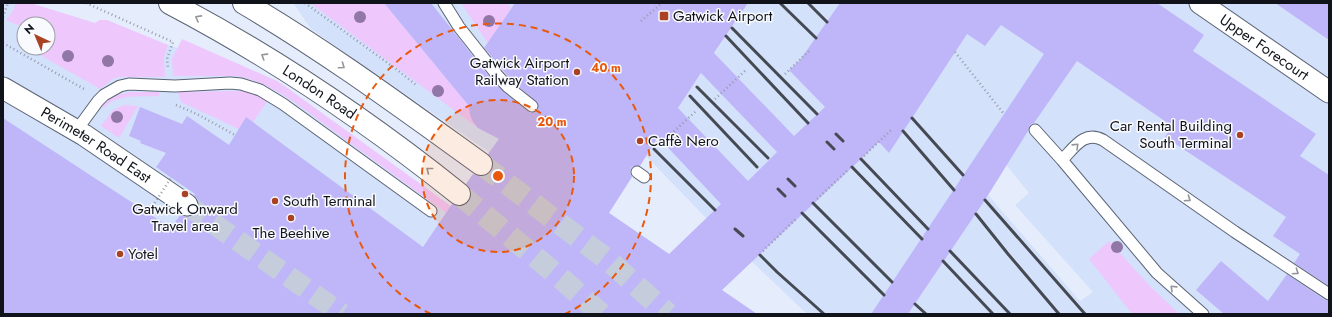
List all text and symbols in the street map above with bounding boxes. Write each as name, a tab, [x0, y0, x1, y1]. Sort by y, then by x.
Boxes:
place label: Gatwick Airport	[673, 5, 773, 27]
street label: Upper Forecourt	[1215, 9, 1314, 86]
marker: Gatwick Airport	[658, 10, 670, 22]
one-way arrow	[195, 15, 203, 23]
north arrow	[16, 16, 56, 56]
text: N	[20, 20, 38, 38]
place label: Gatwick Airport Railway Station	[470, 52, 569, 91]
one-way arrow	[261, 54, 268, 61]
text: 40 m	[591, 59, 621, 77]
street label: London Road	[278, 60, 361, 125]
one-way arrow	[338, 61, 345, 69]
marker: Gatwick Airport Railway Station	[572, 67, 582, 77]
street label: Perimeter Road East	[37, 101, 156, 189]
text: 20 m	[537, 113, 567, 131]
place label: Car Rental Building South Terminal	[1110, 115, 1232, 154]
place label: Caffè Nero	[648, 130, 719, 152]
marker: Car Rental Building South Terminal	[1235, 130, 1245, 140]
marker: Caffè Nero	[635, 136, 645, 146]
one-way arrow	[1071, 143, 1079, 151]
one-way arrow	[426, 167, 433, 174]
centre of rings	[491, 169, 505, 183]
marker: Gatwick Onward Travel area	[180, 189, 190, 199]
place label: South Terminal	[283, 190, 376, 212]
one-way arrow	[1184, 194, 1191, 202]
marker: South Terminal	[270, 196, 280, 206]
place label: Gatwick Onward Travel area	[132, 198, 238, 237]
marker: The Beehive	[286, 213, 296, 223]
place label: The Beehive	[253, 222, 330, 244]
place label: Yotel	[128, 243, 158, 265]
marker: Yotel	[115, 249, 125, 259]
one-way arrow	[1291, 267, 1298, 274]
one-way arrow	[1170, 285, 1178, 293]

